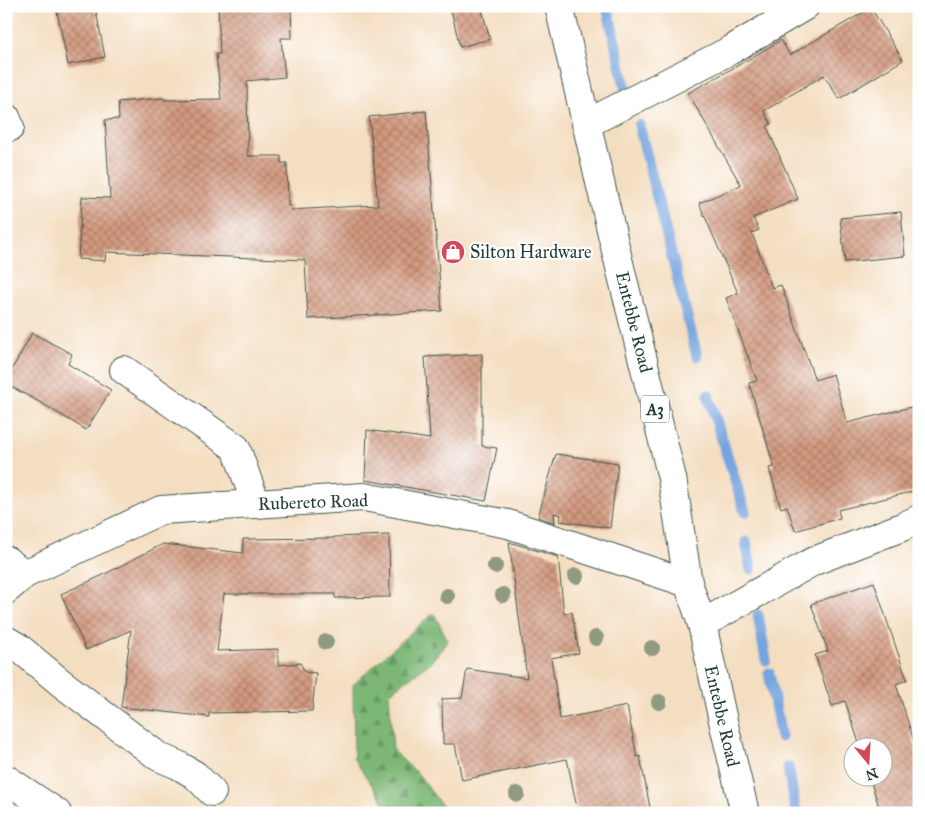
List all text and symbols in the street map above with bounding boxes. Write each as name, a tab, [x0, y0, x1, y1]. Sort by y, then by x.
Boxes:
shop icon: Silton Hardware	[440, 239, 466, 265]
place label: Silton Hardware	[470, 241, 592, 263]
street label: Entebbe Road	[611, 269, 657, 375]
road number: A3	[641, 396, 669, 422]
street label: Rubereto Road	[258, 489, 368, 515]
street label: Entebbe Road	[700, 663, 744, 769]
north arrow	[842, 736, 892, 786]
text: N	[863, 764, 880, 784]

